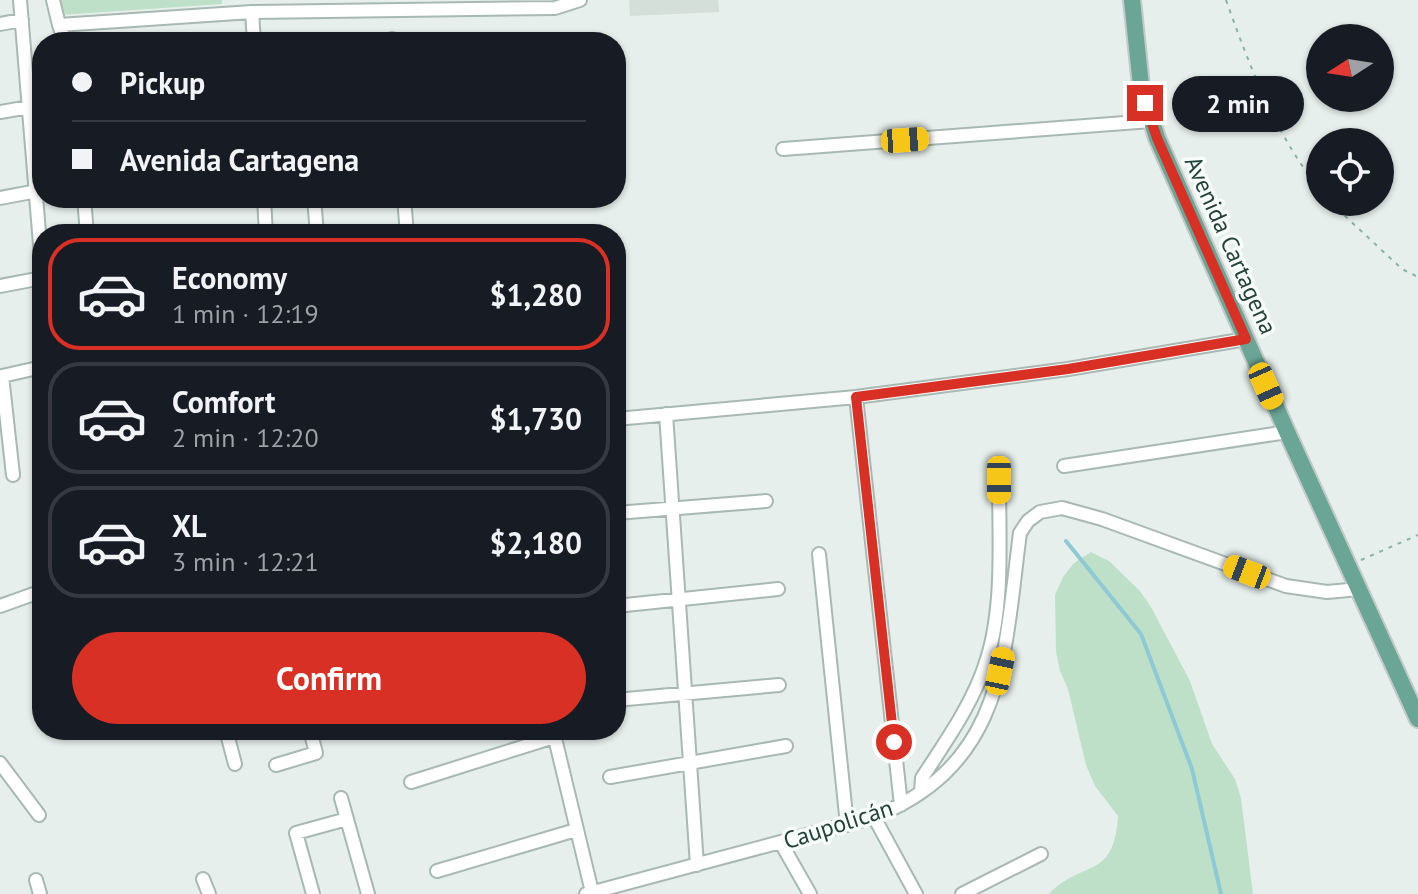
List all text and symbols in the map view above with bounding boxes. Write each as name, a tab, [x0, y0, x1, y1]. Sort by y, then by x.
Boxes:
north arrow	[1306, 24, 1394, 112]
map controls	[1306, 24, 1394, 216]
text: Pickup	[120, 63, 205, 102]
callout: 2 min	[1173, 75, 1305, 131]
route end	[1127, 85, 1163, 121]
text: 2 min	[1206, 87, 1270, 120]
car	[880, 126, 930, 154]
button: locate	[1306, 128, 1394, 216]
text: Avenida Cartagena	[120, 140, 359, 179]
street label: Avenida Cartagena	[1178, 151, 1284, 339]
icon: car	[76, 258, 148, 330]
text: Economy	[172, 258, 287, 297]
text: $1,280	[489, 275, 582, 314]
text: 1 min · 12:19	[172, 297, 319, 330]
car	[1245, 359, 1287, 413]
icon: car	[76, 382, 148, 454]
text: Comfort	[172, 382, 275, 421]
text: $1,730	[489, 399, 582, 438]
text: 2 min · 12:20	[172, 421, 319, 454]
car	[987, 456, 1011, 504]
icon: car	[76, 506, 148, 578]
text: XL	[172, 506, 206, 545]
text: $2,180	[489, 523, 582, 562]
text: 3 min · 12:21	[172, 545, 319, 578]
car	[1220, 552, 1274, 592]
button: Confirm	[72, 632, 586, 724]
car	[983, 645, 1017, 697]
route start	[876, 724, 912, 760]
street label: Caupolicán	[779, 792, 897, 856]

